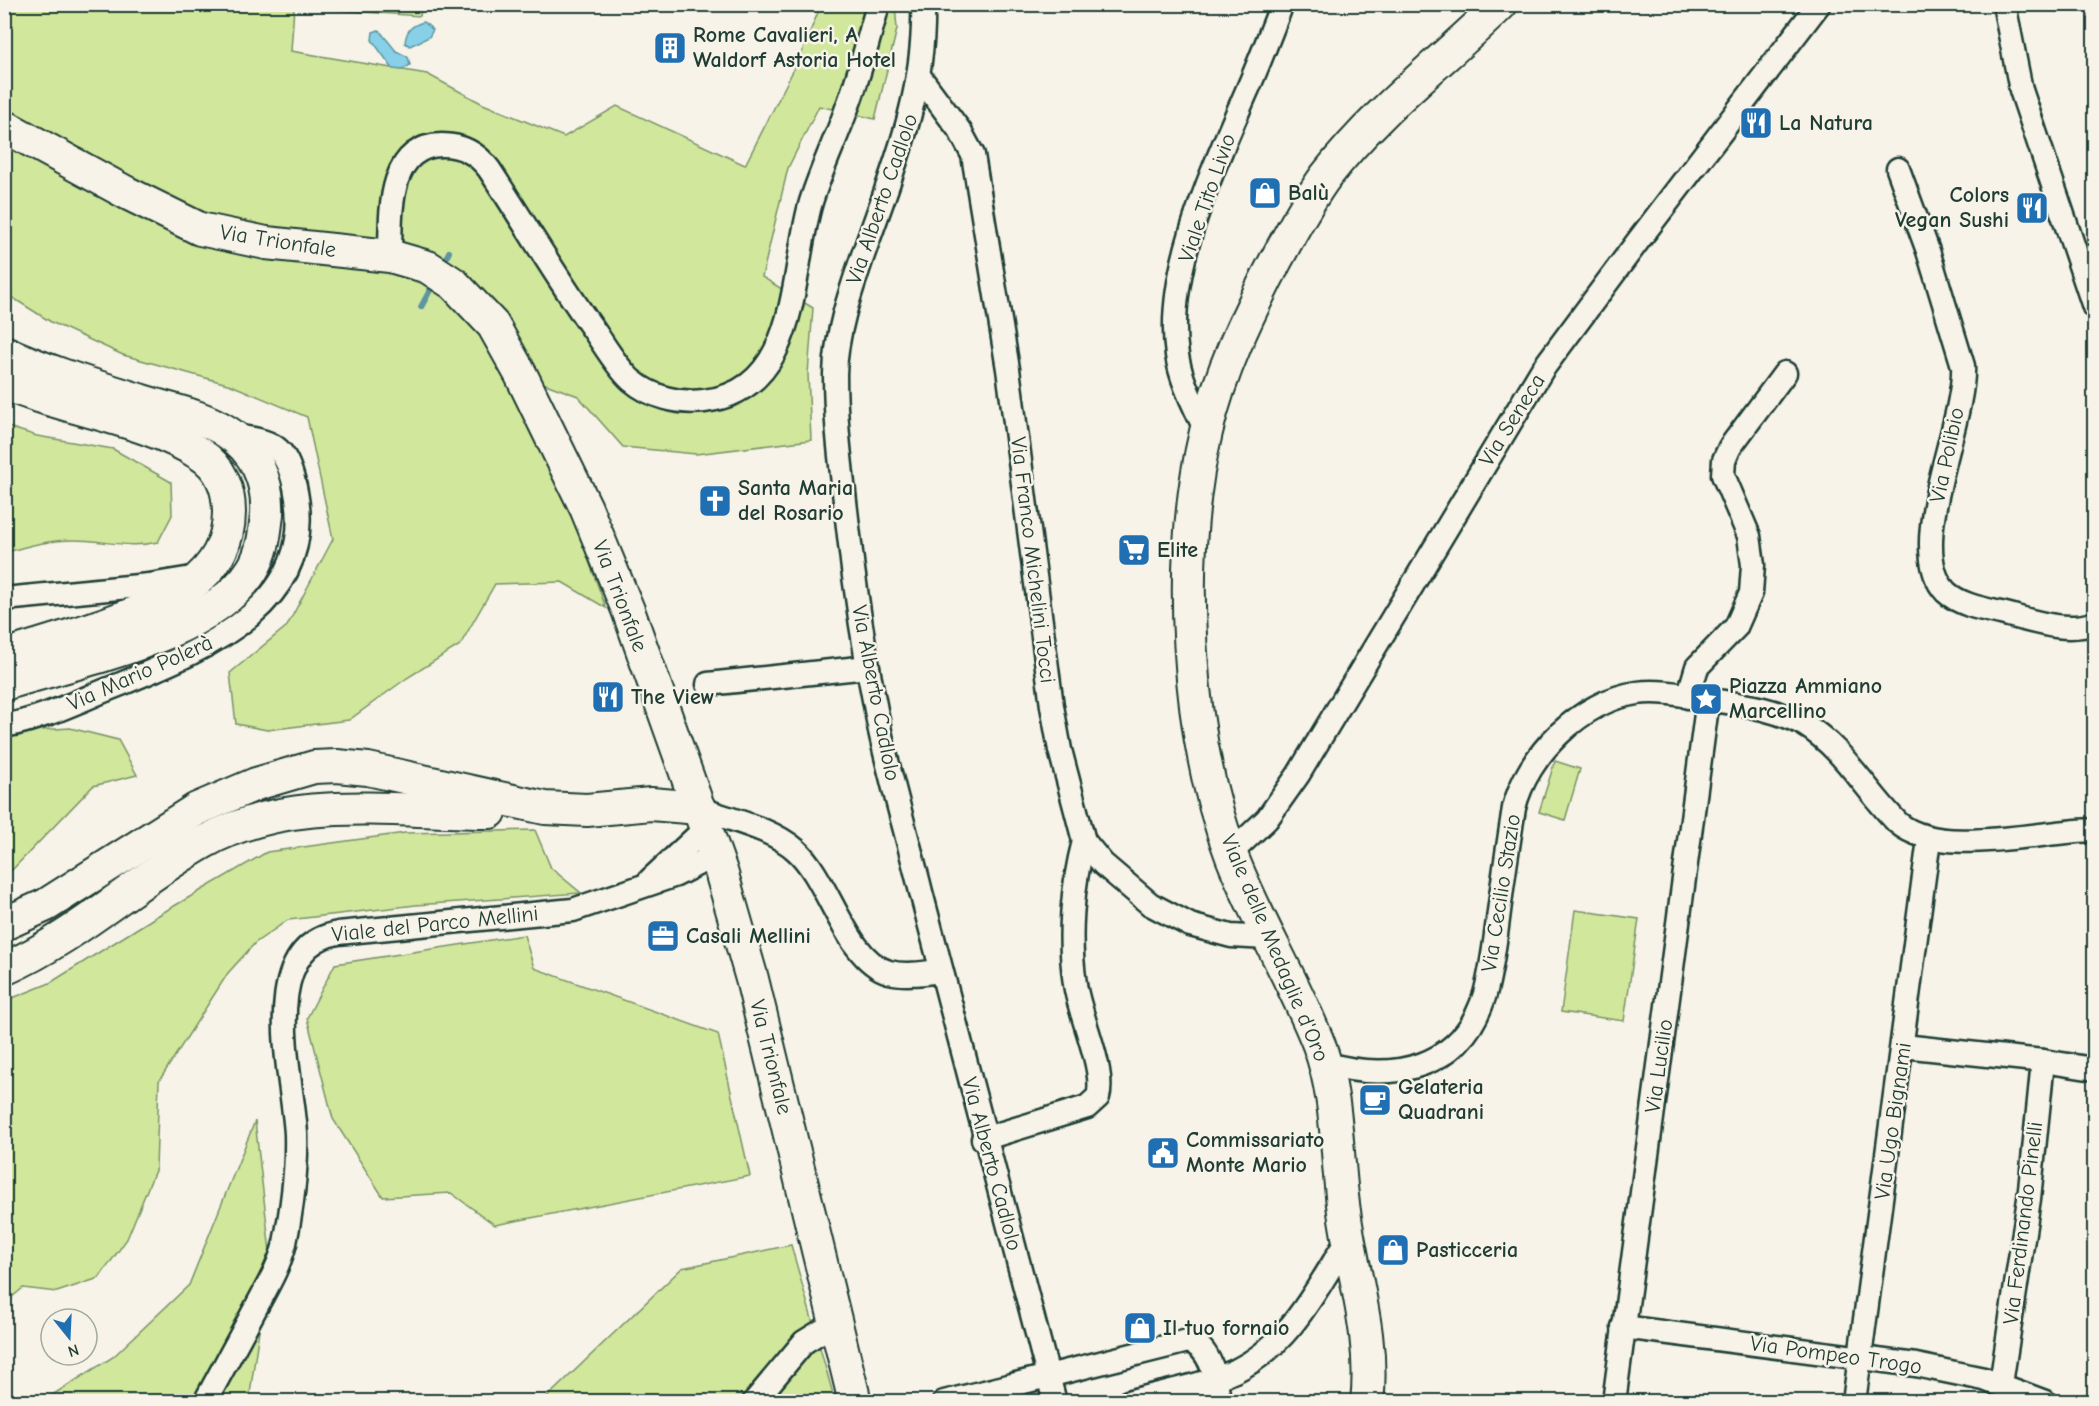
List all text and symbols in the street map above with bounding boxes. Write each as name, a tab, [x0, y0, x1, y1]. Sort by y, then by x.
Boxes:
place label: Rome Cavalieri, A Waldorf Astoria Hotel	[693, 22, 896, 73]
building icon: Rome Cavalieri, A Waldorf Astoria Hotel	[652, 30, 688, 66]
restaurant icon: La Natura	[1738, 105, 1774, 141]
street label: Via Alberto Cadlolo	[841, 110, 923, 288]
place label: La Natura	[1779, 110, 1873, 136]
street label: Viale Tito Livio	[1173, 130, 1241, 266]
shop icon: Balù	[1247, 175, 1283, 211]
place label: Balù	[1288, 180, 1329, 206]
place label: Colors Vegan Sushi	[1895, 182, 2009, 233]
restaurant icon: Colors Vegan Sushi	[2014, 190, 2050, 226]
street label: Via Trionfale	[218, 219, 338, 263]
street label: Via Seneca	[1473, 369, 1551, 471]
street label: Via Polibio	[1924, 405, 1970, 505]
street label: Via Franco Michelini Tocci	[1005, 435, 1061, 685]
place label: Santa Maria del Rosario	[738, 475, 853, 526]
church icon: Santa Maria del Rosario	[697, 483, 733, 519]
supermarket icon: Elite	[1116, 532, 1152, 568]
street label: Via Trionfale	[587, 537, 653, 655]
place label: Elite	[1157, 537, 1198, 563]
street label: Via Alberto Cadlolo	[846, 603, 906, 783]
street label: Via Mario Polerà	[63, 629, 217, 717]
place label: Piazza Ammiano Marcellino	[1729, 673, 1882, 724]
restaurant icon: The View	[590, 679, 626, 715]
place icon: Piazza Ammiano Marcellino	[1688, 681, 1724, 717]
place label: The View	[631, 684, 714, 710]
street label: Via Cecilio Stazio	[1476, 812, 1526, 974]
street label: Viale delle Medaglie d'Oro	[1215, 830, 1335, 1066]
street label: Viale del Parco Mellini	[330, 900, 540, 948]
office icon: Casali Mellini	[645, 918, 681, 954]
place label: Casali Mellini	[686, 923, 811, 949]
street label: Via Trionfale	[744, 997, 798, 1117]
street label: Via Lucilio	[1640, 1017, 1678, 1115]
street label: Via Ugo Bignami	[1869, 1041, 1917, 1201]
street label: Via Alberto Cadlolo	[956, 1074, 1028, 1254]
place label: Gelateria Quadrani	[1398, 1074, 1484, 1125]
cafe icon: Gelateria Quadrani	[1357, 1082, 1393, 1118]
street label: Via Ferdinando Pinelli	[1998, 1120, 2048, 1326]
place label: Commissariato Monte Mario	[1186, 1127, 1324, 1178]
public building icon: Commissariato Monte Mario	[1145, 1135, 1181, 1171]
shop icon: Pasticceria	[1375, 1232, 1411, 1268]
place label: Pasticceria	[1416, 1237, 1518, 1263]
north arrow	[39, 1307, 99, 1367]
shop icon: Il tuo fornaio	[1122, 1310, 1158, 1346]
place label: Il tuo fornaio	[1163, 1315, 1289, 1341]
street label: Via Pompeo Trogo	[1748, 1330, 1924, 1380]
text: N	[66, 1340, 81, 1360]

